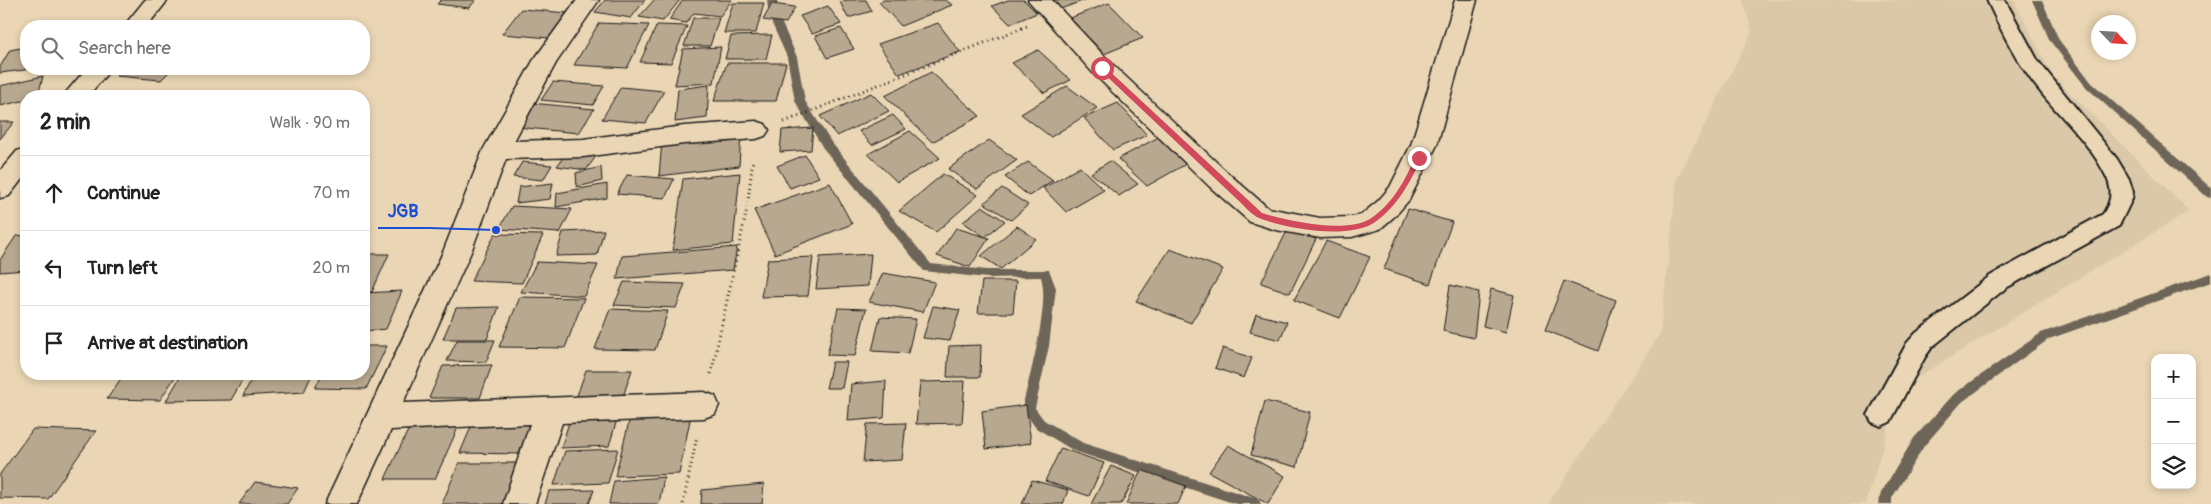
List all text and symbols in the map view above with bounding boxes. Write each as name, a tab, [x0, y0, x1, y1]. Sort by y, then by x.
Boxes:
north arrow	[2091, 15, 2136, 60]
search box	[20, 20, 370, 75]
icon: search	[38, 34, 66, 62]
text: Search here	[78, 36, 171, 60]
route start	[1091, 57, 1114, 80]
text: 2 min	[40, 109, 90, 136]
text: Walk · 90 m	[269, 113, 350, 133]
route end	[1408, 147, 1431, 170]
icon: ahead	[40, 179, 68, 207]
text: Continue	[87, 181, 160, 205]
text: 70 m	[313, 183, 350, 203]
callout: JGB	[378, 195, 429, 228]
text: JGB	[388, 200, 418, 223]
icon: left	[40, 254, 68, 282]
text: Turn left	[87, 256, 157, 280]
text: 20 m	[312, 258, 350, 278]
icon: arrive	[40, 329, 68, 357]
text: Arrive at destination	[87, 331, 248, 355]
map controls	[2151, 354, 2196, 489]
button: +	[2151, 354, 2196, 399]
button: −	[2151, 399, 2196, 444]
button: layers	[2151, 444, 2196, 489]

